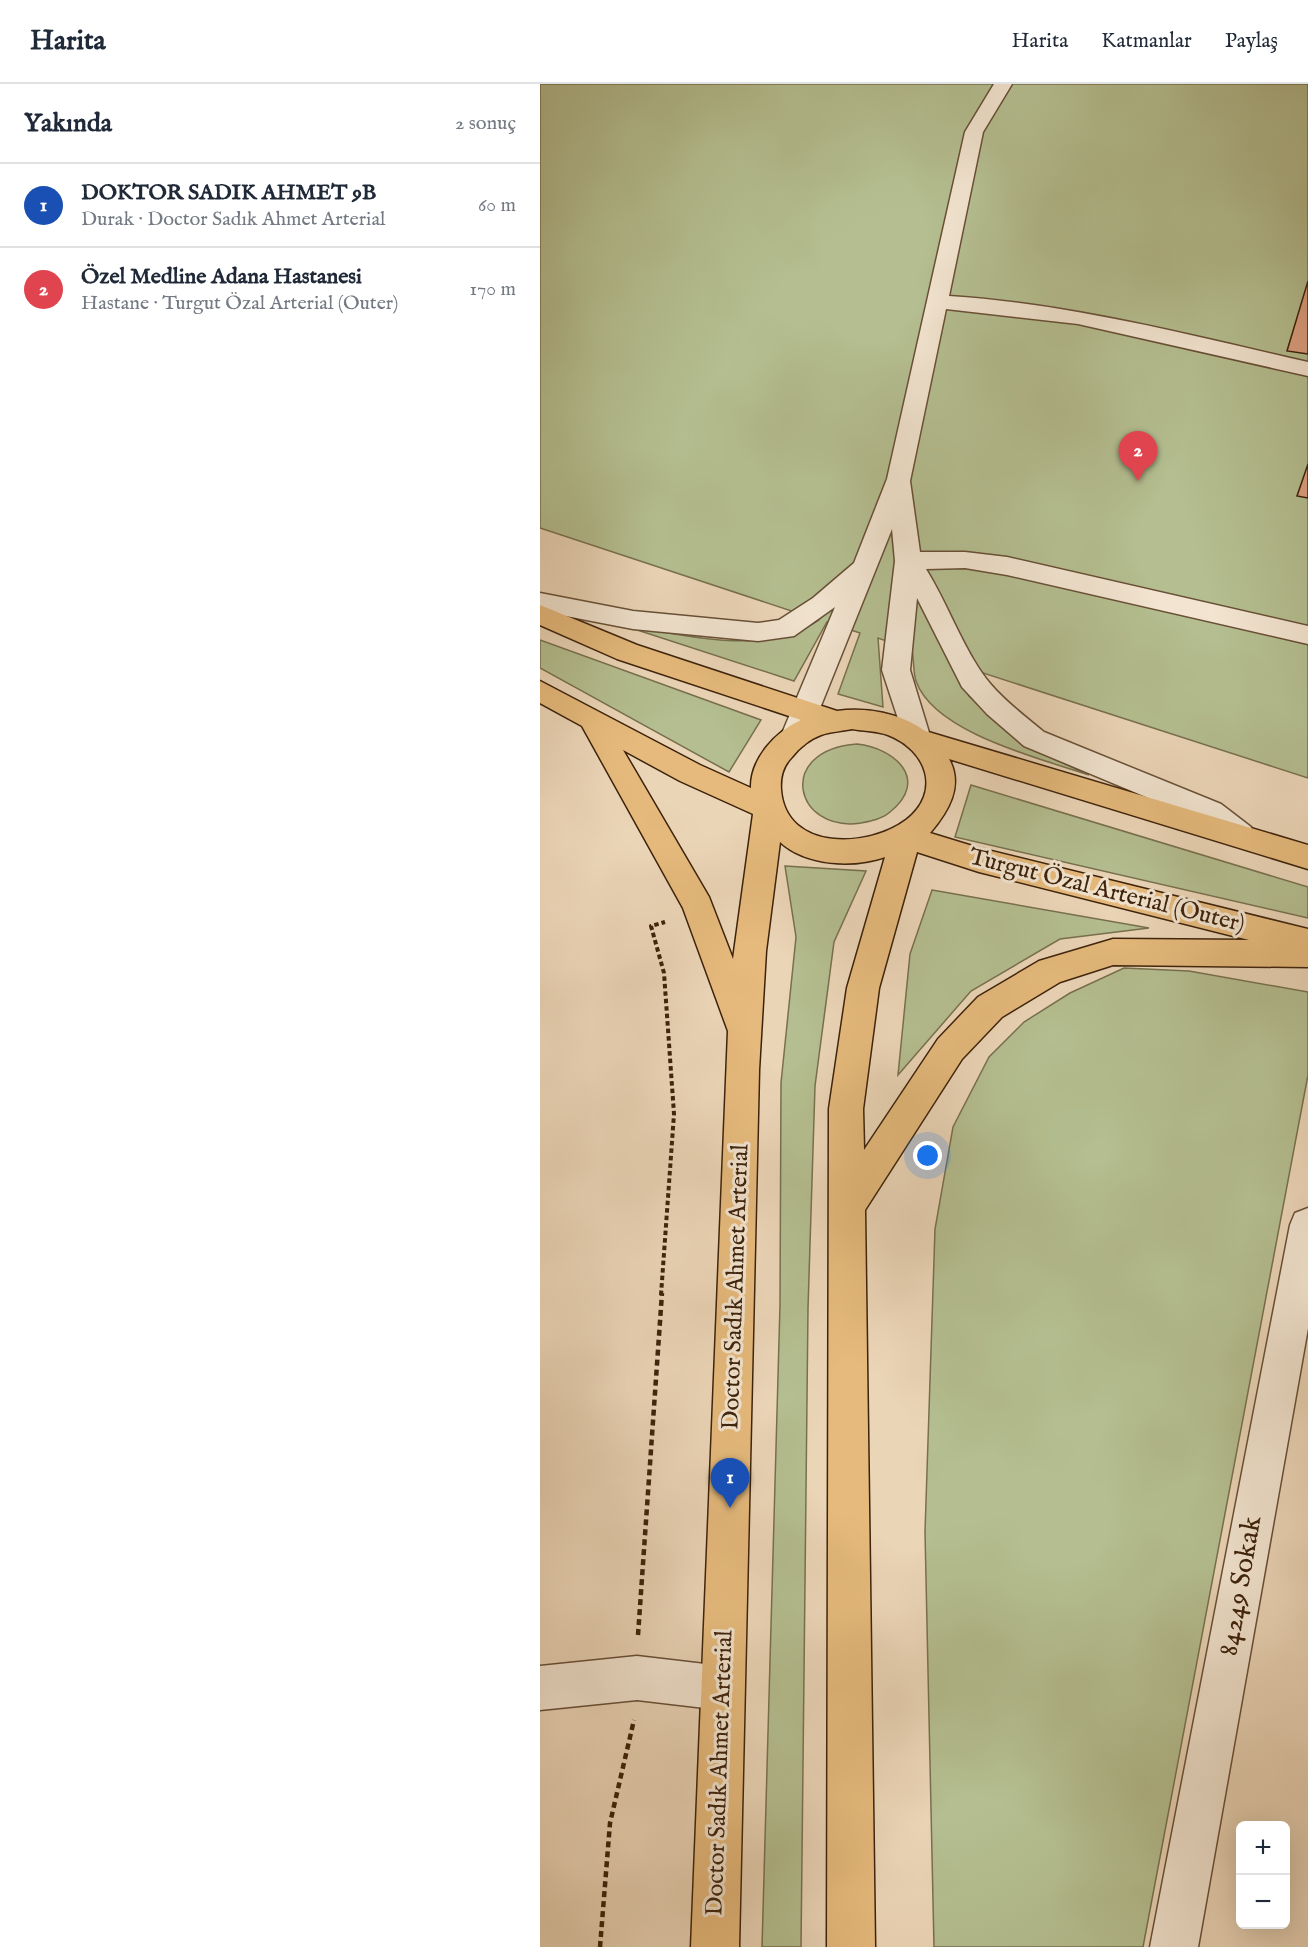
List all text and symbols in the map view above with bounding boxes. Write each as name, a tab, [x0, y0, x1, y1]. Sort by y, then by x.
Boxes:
text: Harita	[30, 24, 106, 59]
text: Harita	[1012, 28, 1068, 55]
text: Katmanlar	[1101, 28, 1192, 55]
text: Paylaş	[1225, 28, 1278, 55]
text: Yakında	[24, 107, 112, 140]
text: 2 sonuç	[455, 111, 516, 136]
text: DOKTOR SADIK AHMET 9B	[81, 179, 376, 207]
text: 1	[40, 193, 47, 218]
text: 60 m	[478, 193, 516, 218]
text: Durak · Doctor Sadık Ahmet Arterial	[81, 207, 386, 232]
text: Özel Medline Adana Hastanesi	[81, 263, 362, 291]
text: 2	[39, 277, 48, 302]
text: 170 m	[470, 277, 516, 302]
text: Hastane · Turgut Özal Arterial (Outer)	[81, 291, 398, 316]
pin: 2	[1118, 432, 1158, 481]
street label: Turgut Özal Arterial (Outer)	[966, 842, 1248, 940]
your location	[913, 1141, 942, 1170]
street label: Doctor Sadık Ahmet Arterial	[716, 1143, 756, 1430]
pin: 1	[710, 1458, 750, 1508]
street label: 84249 Sokak	[1211, 1512, 1271, 1659]
street label: Doctor Sadık Ahmet Arterial	[700, 1629, 740, 1916]
map controls	[1236, 1821, 1290, 1929]
button: +	[1236, 1821, 1290, 1875]
button: −	[1236, 1875, 1290, 1929]

